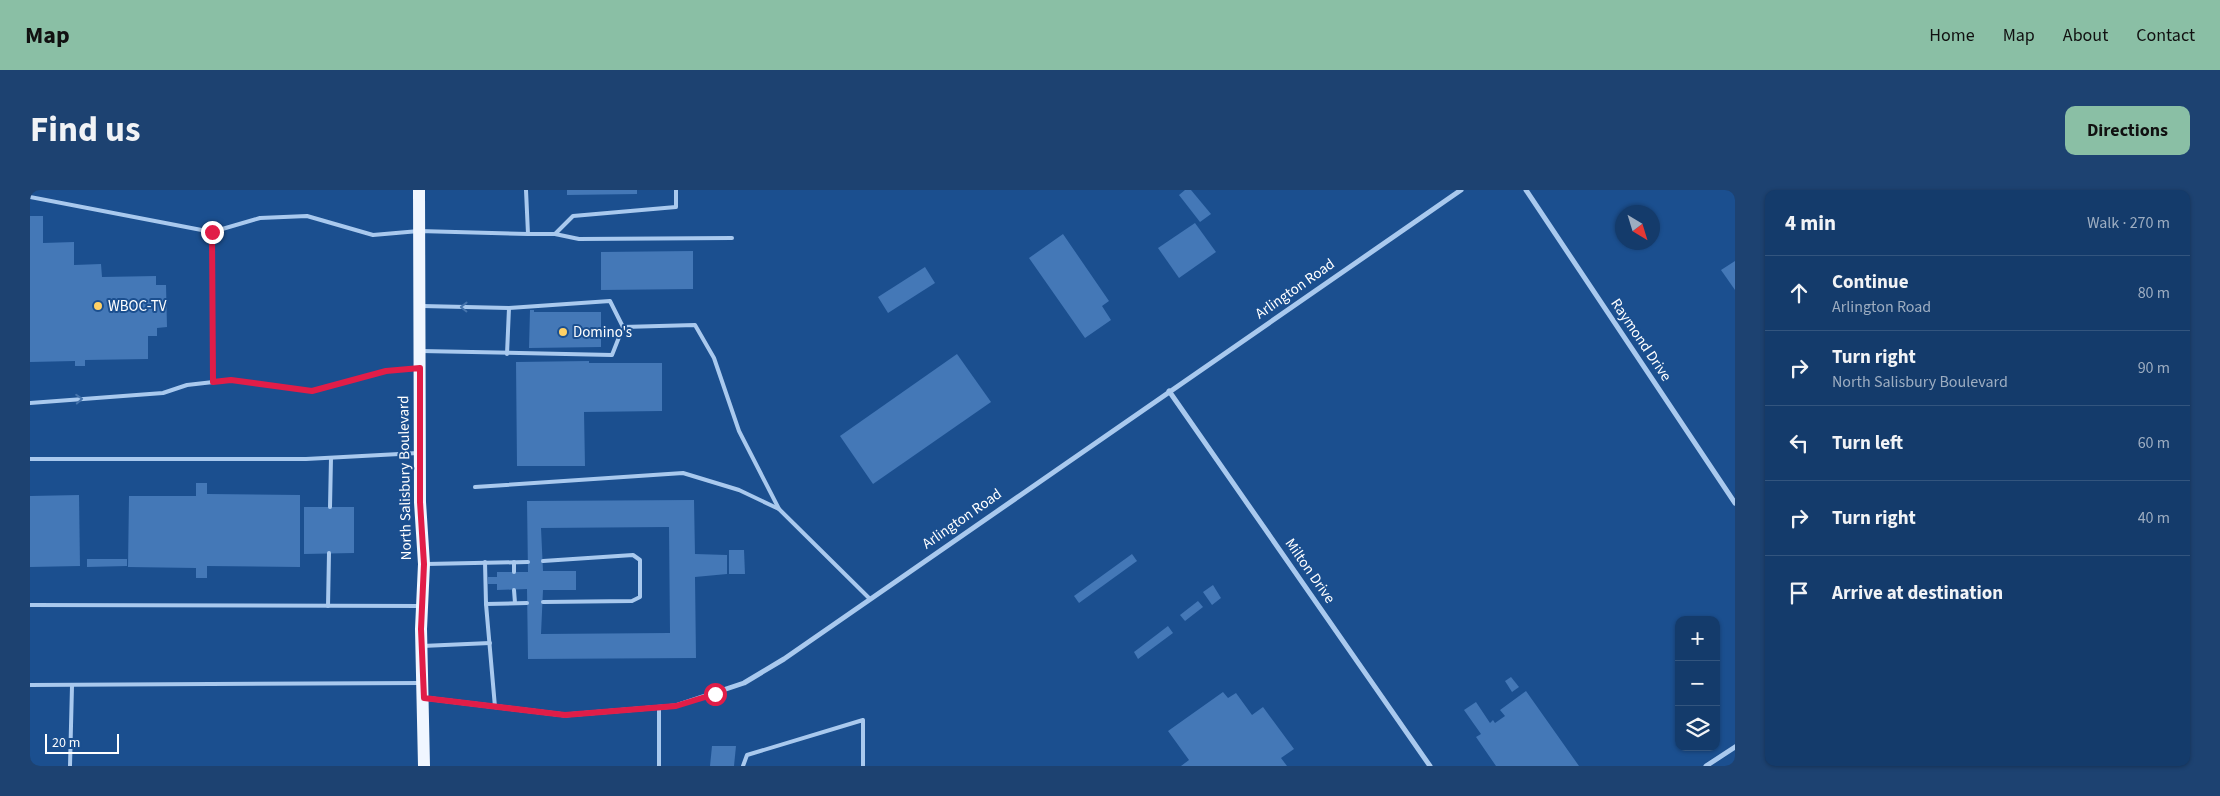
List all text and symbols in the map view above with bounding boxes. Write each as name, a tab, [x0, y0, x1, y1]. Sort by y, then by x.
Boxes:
text: Map	[25, 18, 70, 53]
text: Home	[1929, 23, 1975, 48]
text: Map	[2003, 23, 2035, 48]
text: About	[2063, 23, 2108, 48]
text: Contact	[2136, 23, 2195, 48]
text: Find us	[30, 105, 140, 155]
button: Directions	[2065, 106, 2190, 155]
north arrow	[1615, 205, 1660, 250]
text: 4 min	[1785, 208, 1836, 238]
text: Walk · 270 m	[2087, 212, 2170, 234]
route end	[201, 221, 224, 244]
street label: Arlington Road	[1251, 254, 1339, 324]
text: Continue	[1832, 269, 1909, 296]
icon: ahead	[1785, 279, 1813, 307]
text: 80 m	[2138, 282, 2170, 304]
street label: Raymond Drive	[1606, 294, 1676, 386]
place label: WBOC-TV	[108, 296, 167, 317]
text: Arlington Road	[1832, 296, 1931, 318]
marker: WBOC-TV	[92, 300, 104, 312]
one-way arrow	[460, 302, 468, 312]
place label: Domino's	[573, 322, 632, 343]
marker: Domino's	[557, 326, 569, 338]
text: Turn right	[1832, 344, 1916, 371]
icon: right	[1785, 354, 1813, 382]
text: 90 m	[2138, 357, 2170, 379]
text: North Salisbury Boulevard	[1832, 371, 2008, 393]
one-way arrow	[75, 394, 83, 405]
street label: North Salisbury Boulevard	[393, 395, 417, 561]
icon: left	[1785, 429, 1813, 457]
text: Turn left	[1832, 430, 1903, 457]
text: 60 m	[2138, 432, 2170, 454]
street label: Arlington Road	[918, 484, 1006, 554]
icon: right	[1785, 504, 1813, 532]
text: Turn right	[1832, 505, 1916, 532]
text: 40 m	[2138, 507, 2170, 529]
street label: Milton Drive	[1280, 534, 1340, 608]
icon: arrive	[1785, 579, 1813, 607]
text: Arrive at destination	[1832, 580, 2003, 607]
map controls	[1675, 616, 1720, 751]
button: +	[1675, 616, 1720, 661]
button: −	[1675, 661, 1720, 706]
route start	[704, 683, 727, 706]
button: layers	[1675, 706, 1720, 751]
scale bar	[45, 731, 119, 754]
text: 20 m	[52, 733, 80, 753]

